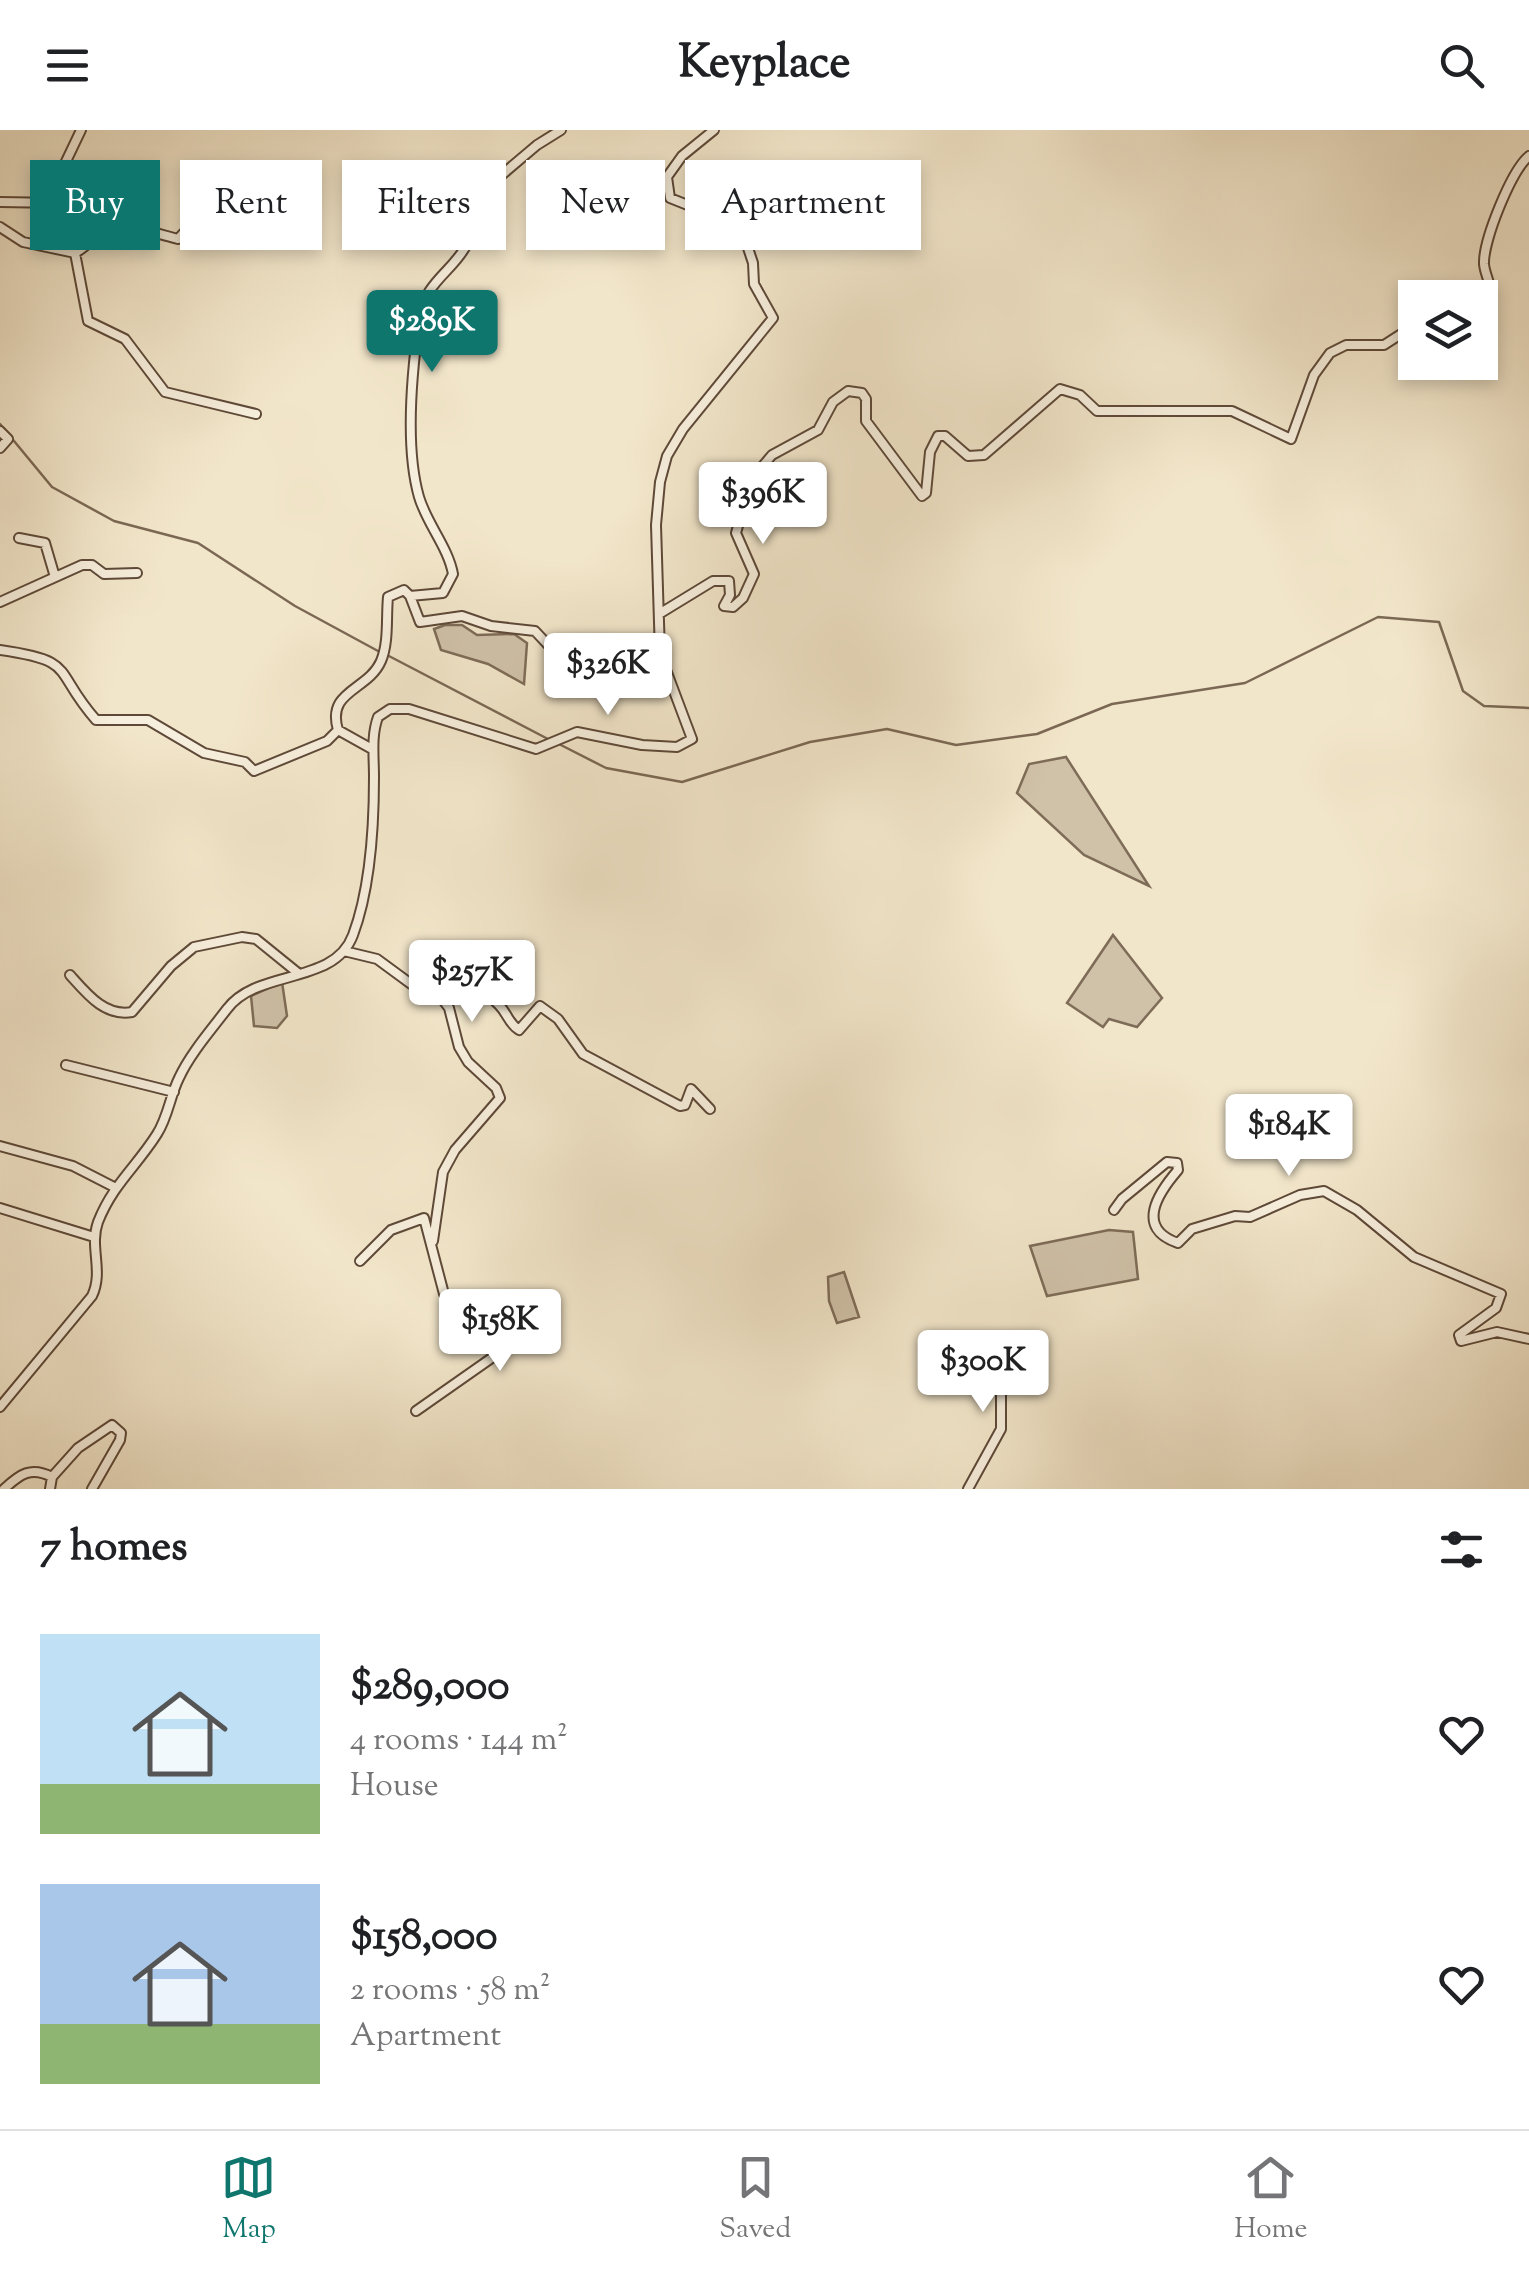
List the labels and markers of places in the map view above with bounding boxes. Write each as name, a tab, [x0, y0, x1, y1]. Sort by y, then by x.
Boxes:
pin: $289K	[362, 290, 502, 375]
pin: $396K	[693, 462, 833, 547]
pin: $326K	[538, 633, 678, 718]
pin: $257K	[402, 940, 542, 1025]
pin: $184K	[1219, 1094, 1359, 1179]
pin: $158K	[430, 1289, 570, 1374]
pin: $300K	[913, 1330, 1053, 1415]

